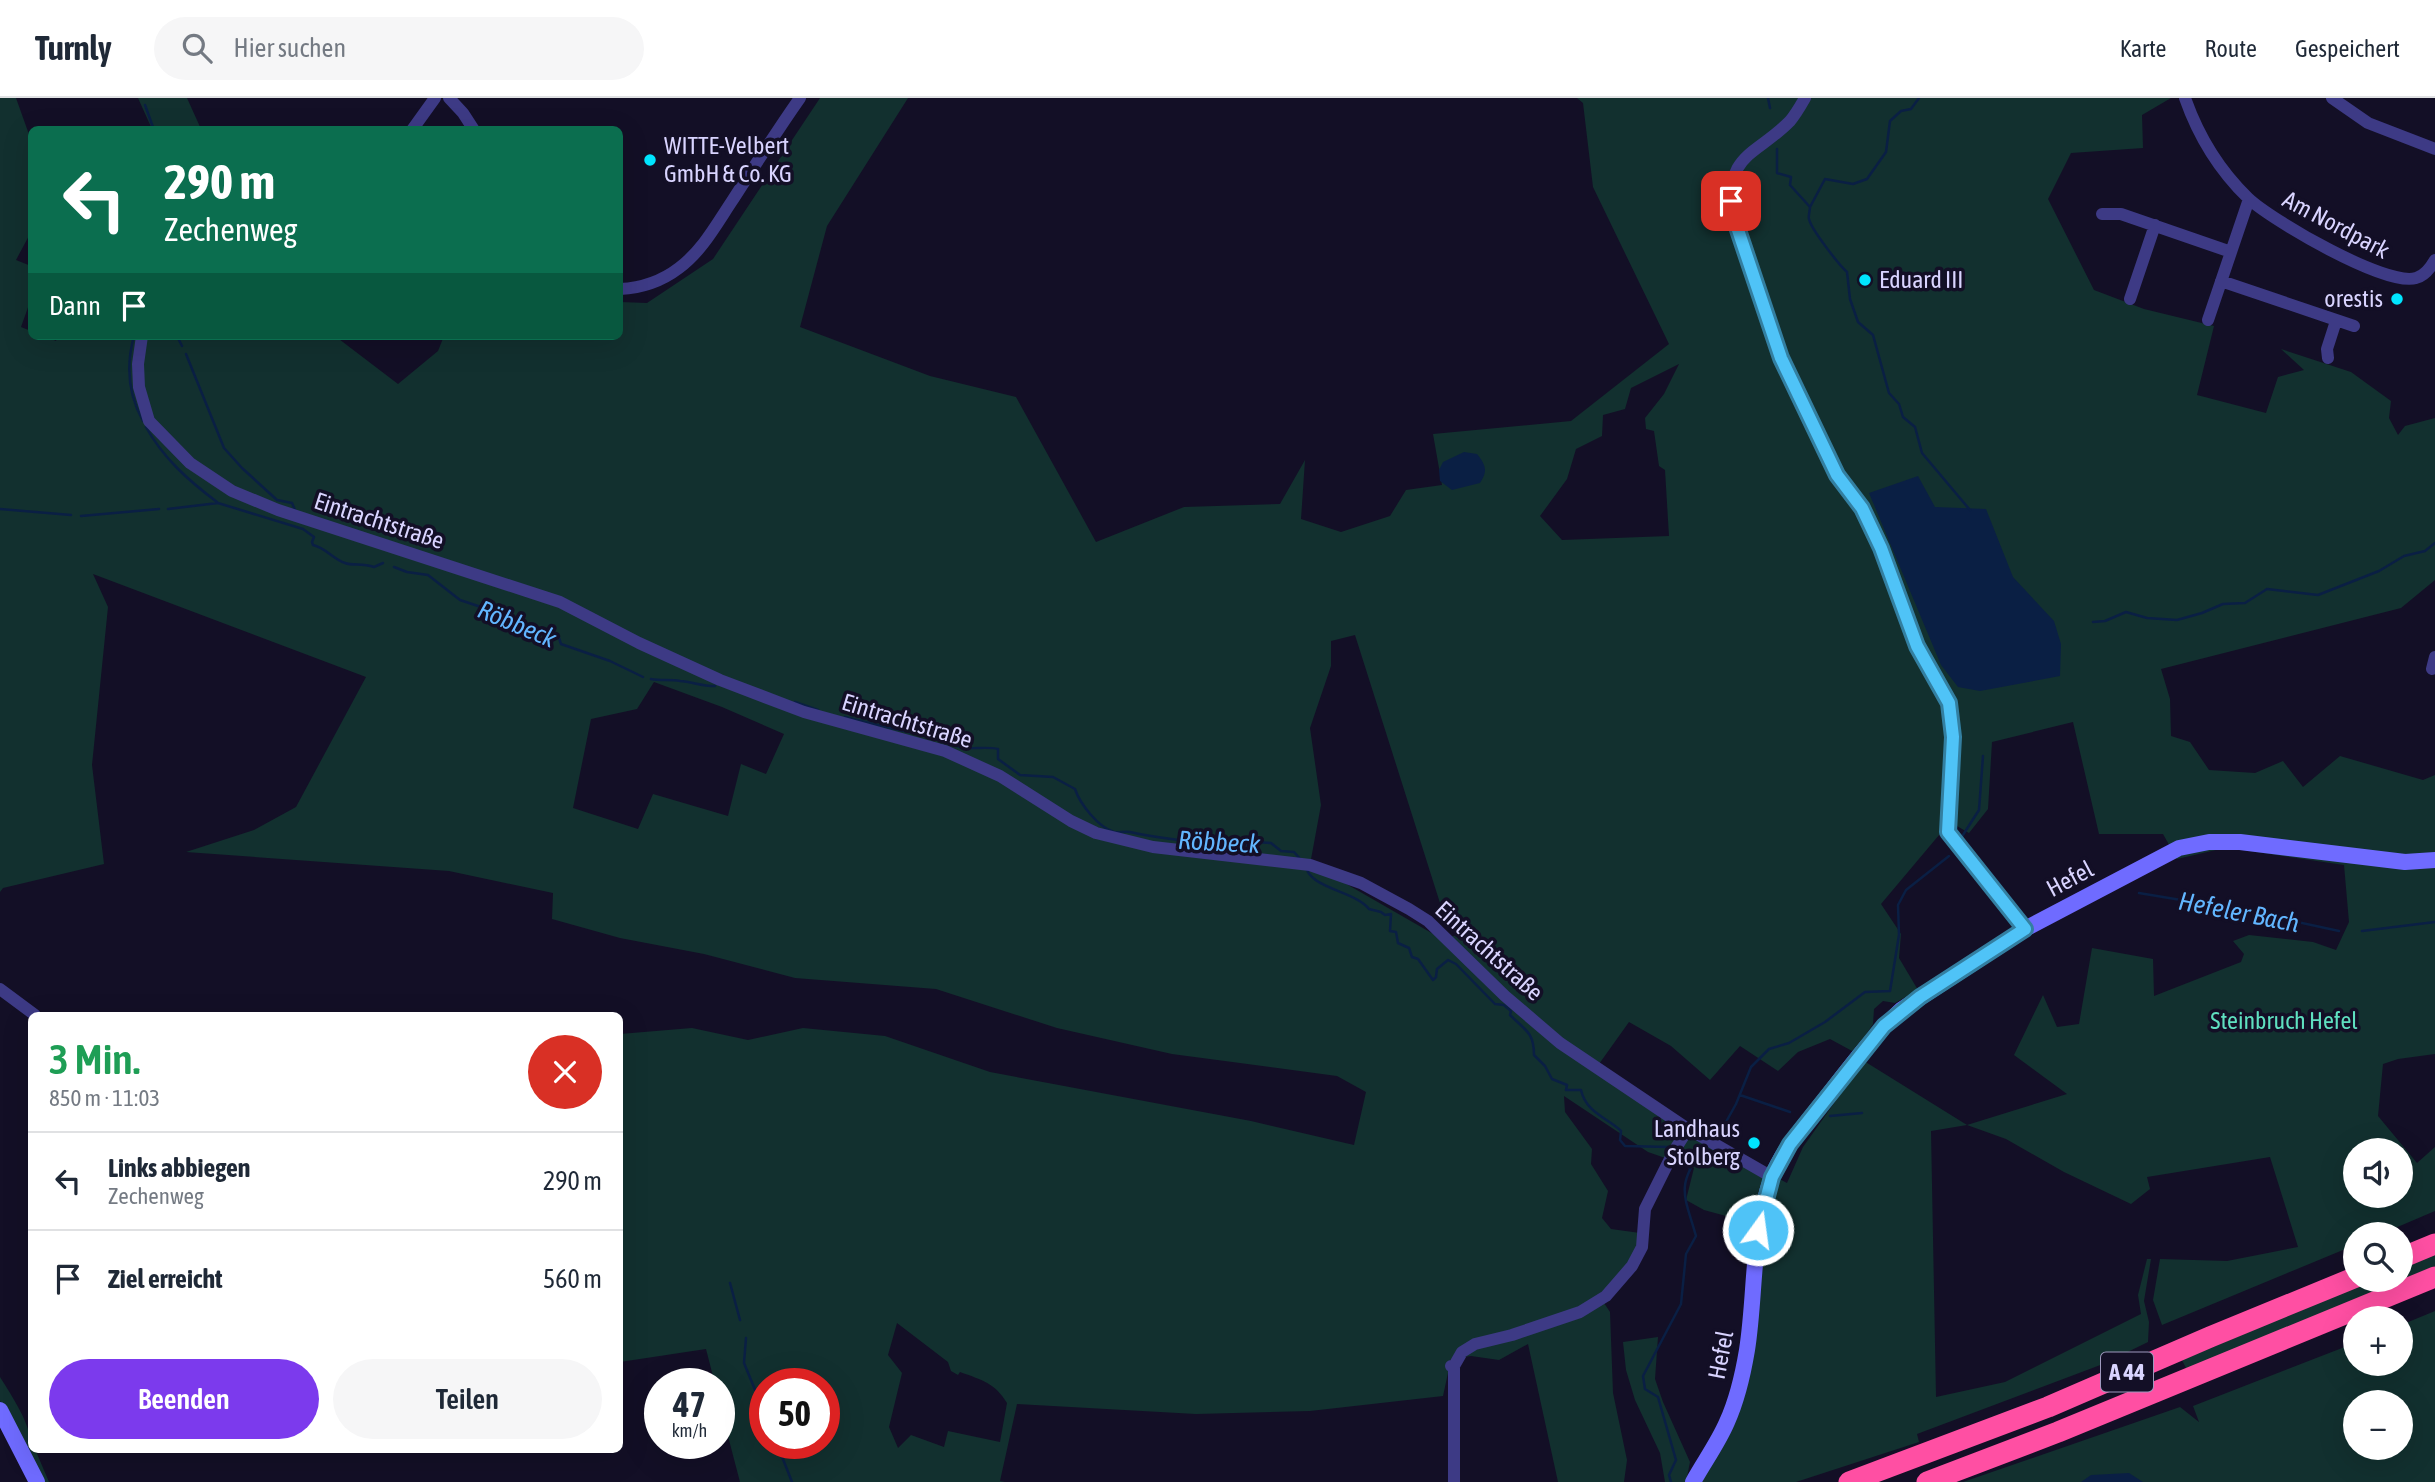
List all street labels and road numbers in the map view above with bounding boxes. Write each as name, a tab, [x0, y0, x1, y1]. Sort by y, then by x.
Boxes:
street label: Am Nordpark	[2279, 185, 2394, 264]
street label: Eintrachtstraße	[311, 487, 447, 554]
street label: Eintrachtstraße	[839, 688, 976, 753]
street label: Hefel	[2042, 855, 2098, 902]
street label: Eintrachtstraße	[1430, 895, 1548, 1006]
street label: Hefel	[1703, 1328, 1739, 1381]
road number: A 44	[2101, 1352, 2153, 1392]

